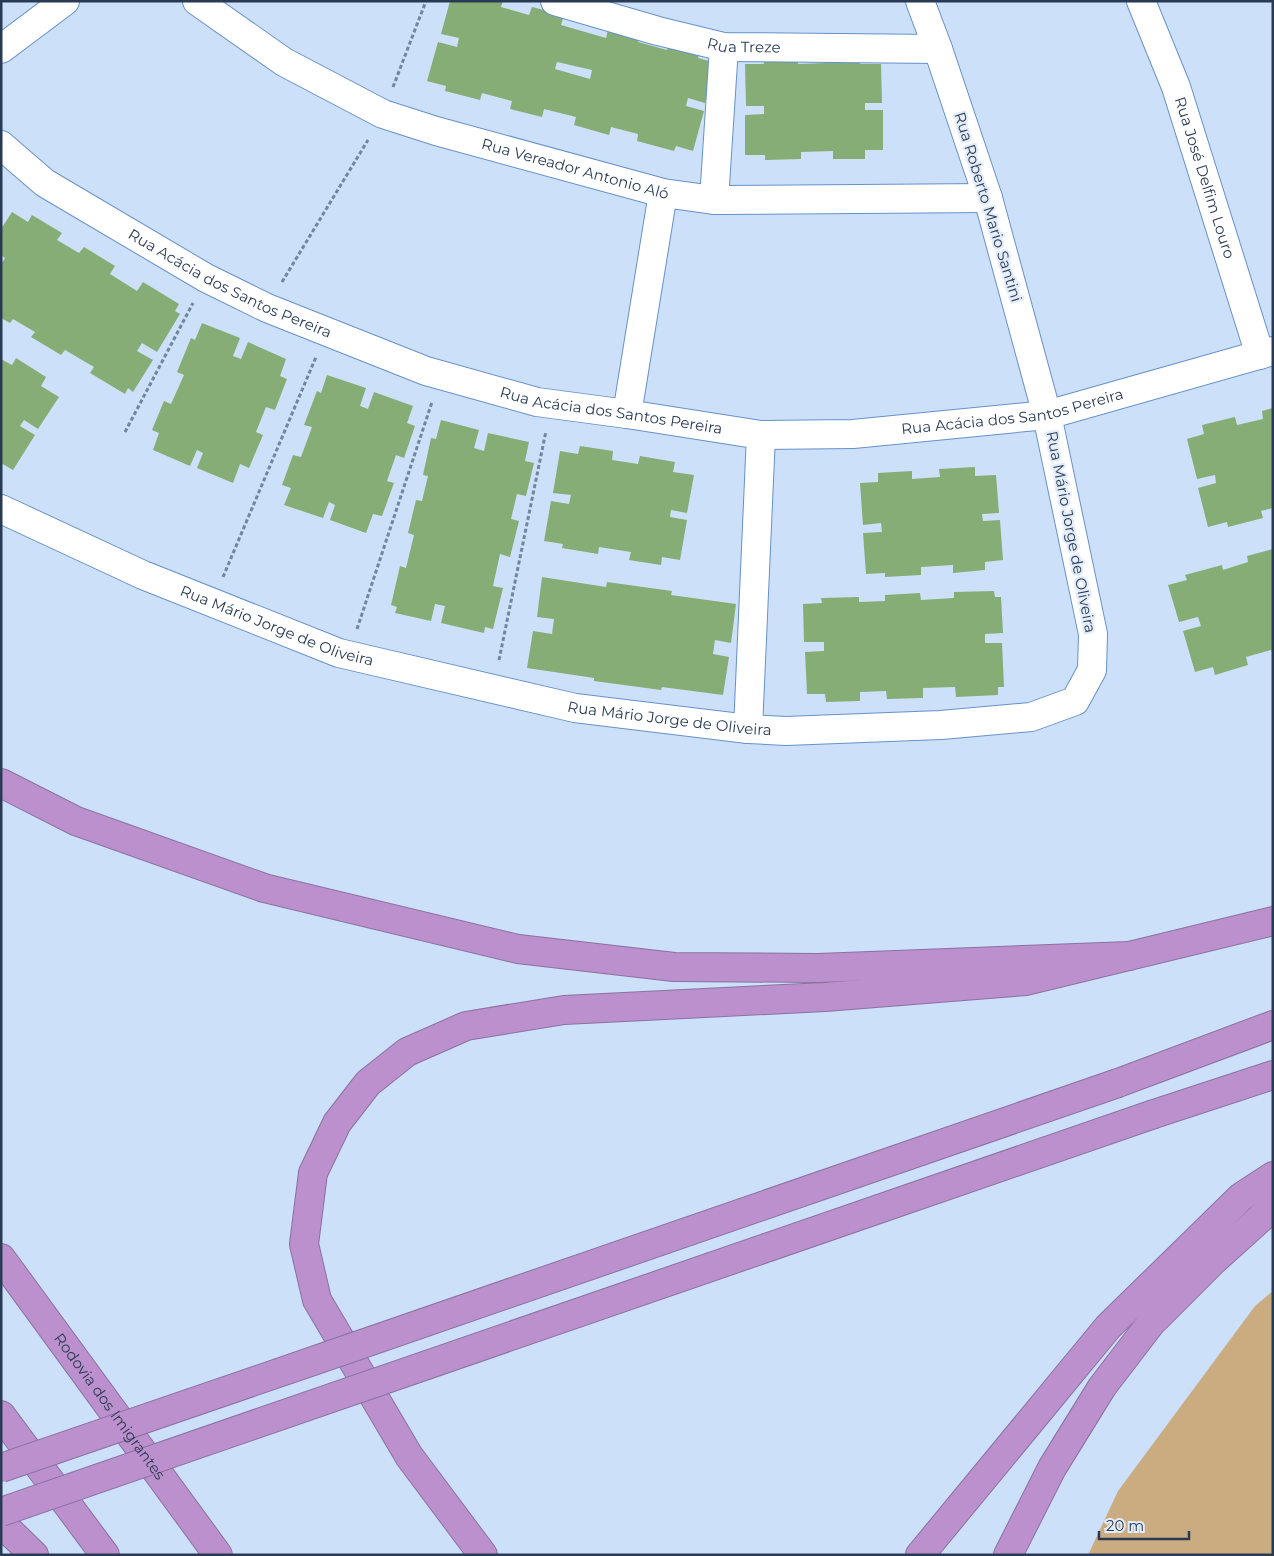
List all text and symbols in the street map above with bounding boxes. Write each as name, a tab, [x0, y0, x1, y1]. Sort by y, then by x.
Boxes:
street label: Rua Treze	[705, 33, 781, 57]
street label: Rua José Delfim Louro	[1171, 94, 1239, 261]
street label: Rua Roberto Mario Santini	[951, 110, 1026, 304]
street label: Rua Vereador Antonio Aló	[480, 134, 670, 203]
street label: Rua Acácia dos Santos Pereira	[125, 224, 334, 342]
street label: Rua Acácia dos Santos Pereira	[498, 382, 724, 438]
street label: Rua Acácia dos Santos Pereira	[900, 384, 1125, 438]
street label: Rua Mário Jorge de Oliveira	[1043, 429, 1100, 634]
street label: Rua Mário Jorge de Oliveira	[177, 581, 376, 670]
street label: Rua Mário Jorge de Oliveira	[566, 697, 772, 739]
street label: Rodovia dos Imigrantes	[50, 1329, 170, 1483]
scale bar	[1099, 1508, 1189, 1540]
text: 20 m	[1106, 1516, 1144, 1535]

